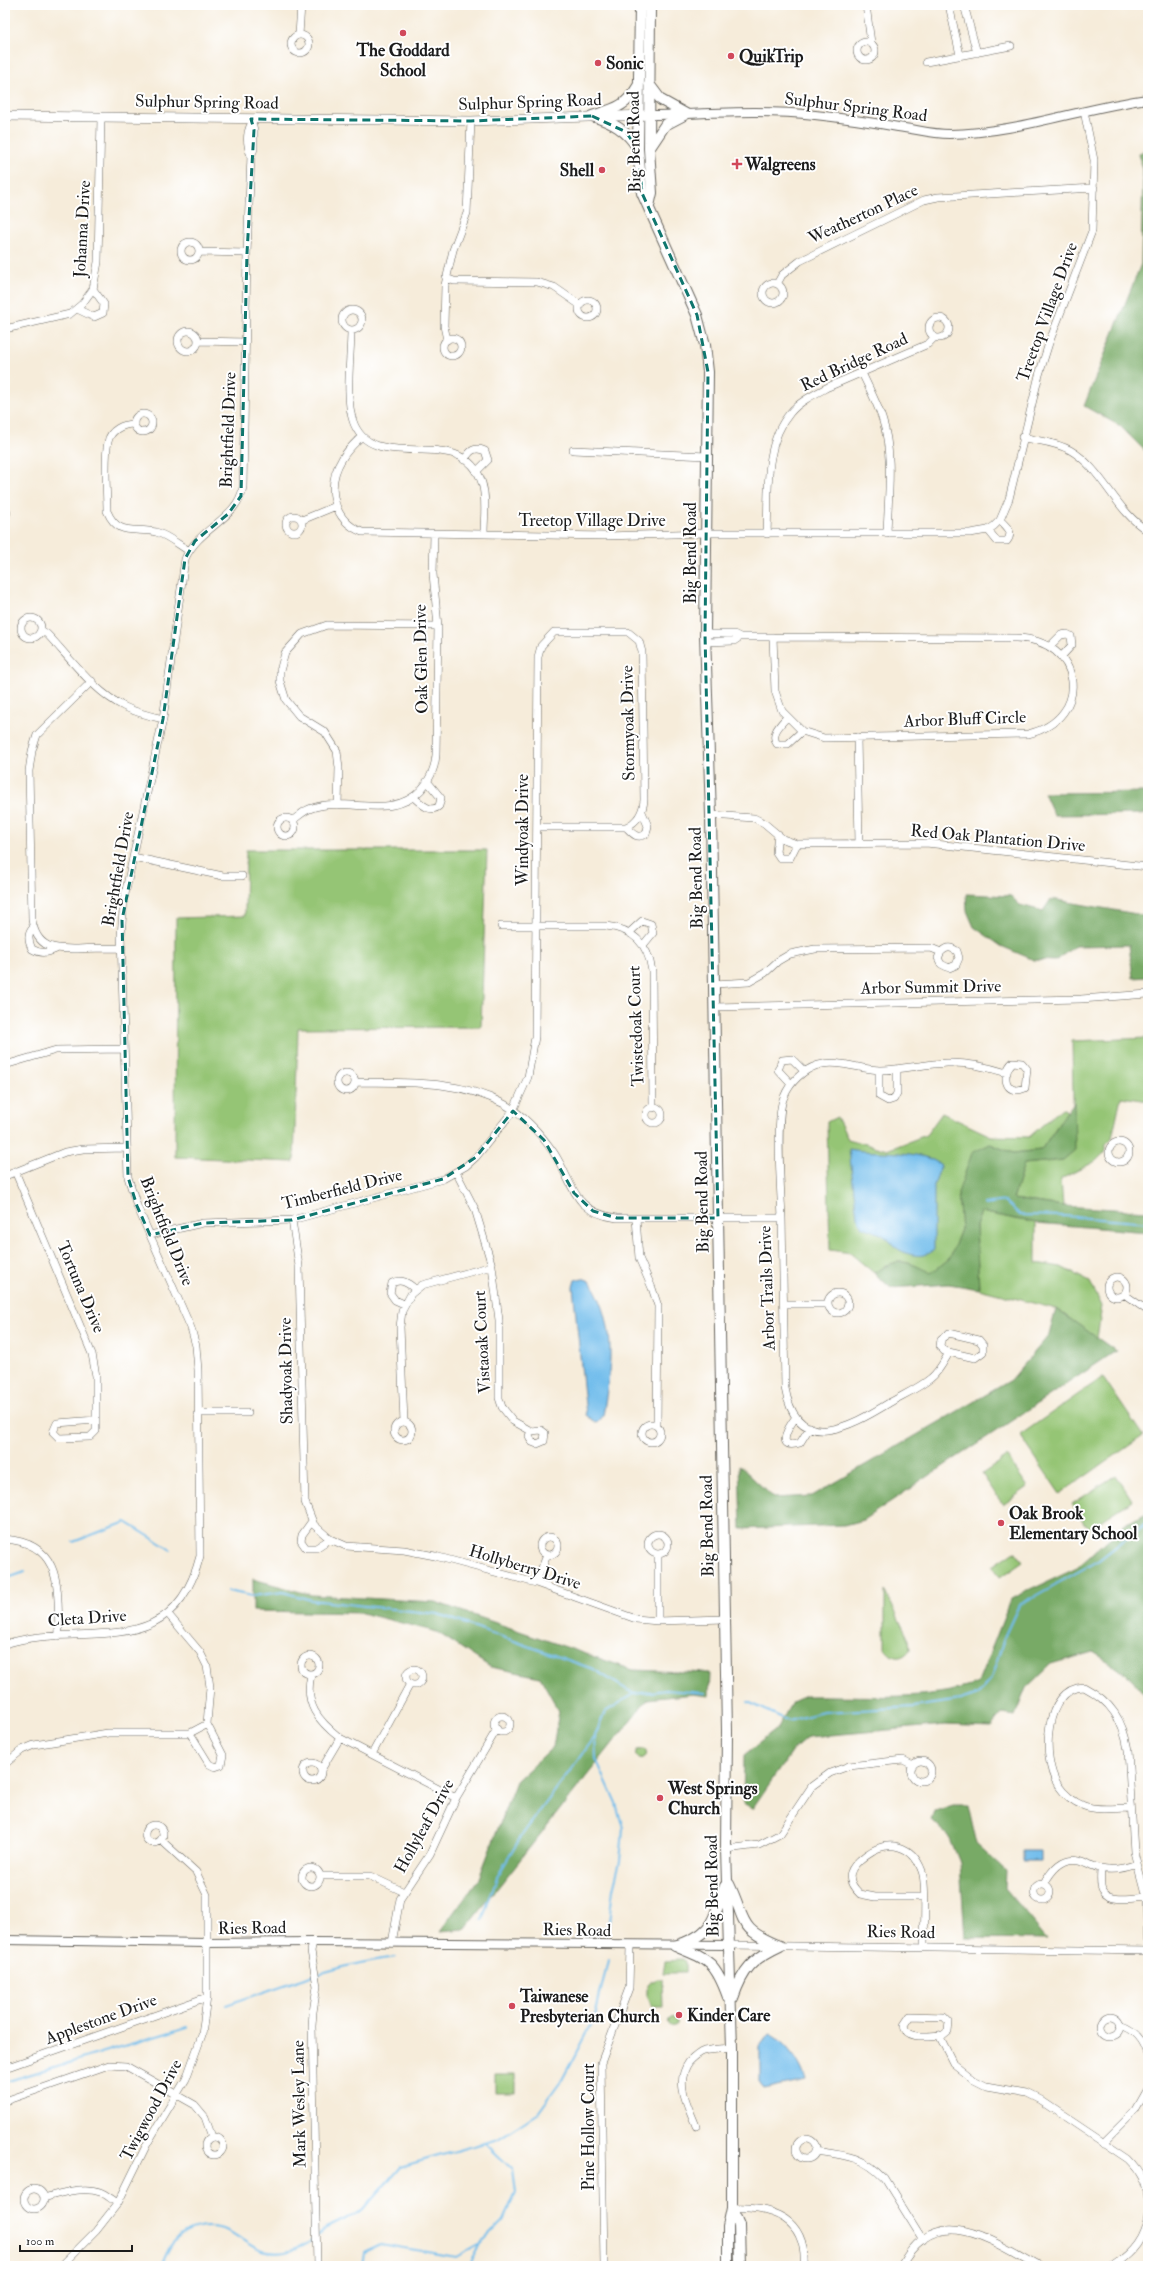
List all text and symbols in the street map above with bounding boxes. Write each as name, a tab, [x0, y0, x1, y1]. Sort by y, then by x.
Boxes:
marker: The Goddard School	[398, 28, 408, 38]
place label: The Goddard School	[355, 40, 450, 81]
place label: QuikTrip	[739, 46, 804, 68]
marker: QuikTrip	[726, 51, 736, 61]
place label: Sonic	[606, 53, 644, 74]
marker: Sonic	[593, 58, 603, 68]
street label: Sulphur Spring Road	[783, 88, 929, 127]
street label: Sulphur Spring Road	[458, 89, 603, 116]
street label: Sulphur Spring Road	[135, 90, 280, 115]
street label: Big Bend Road	[623, 90, 645, 193]
place label: Walgreens	[744, 154, 816, 176]
marker: Walgreens	[732, 159, 742, 169]
place label: Shell	[560, 160, 595, 181]
marker: Shell	[597, 165, 607, 175]
street label: Weatherton Place	[804, 179, 921, 249]
street label: Johanna Drive	[69, 180, 96, 279]
street label: Treetop Village Drive	[1012, 239, 1083, 385]
street label: Red Bridge Road	[797, 328, 912, 396]
street label: Brightfield Drive	[215, 372, 241, 488]
street label: Big Bend Road	[680, 501, 701, 604]
street label: Treetop Village Drive	[518, 510, 666, 532]
street label: Oak Glen Drive	[410, 604, 432, 714]
street label: Stormyoak Drive	[616, 665, 641, 781]
street label: Arbor Bluff Circle	[902, 706, 1027, 732]
street label: Windyoak Drive	[512, 774, 534, 887]
street label: Brightfield Drive	[98, 810, 138, 928]
street label: Red Oak Plantation Drive	[910, 820, 1086, 856]
street label: Big Bend Road	[685, 826, 707, 929]
street label: Twistedoak Court	[623, 965, 649, 1087]
street label: Arbor Summit Drive	[860, 975, 1001, 999]
street label: Big Bend Road	[691, 1150, 713, 1253]
street label: Timberfield Drive	[280, 1164, 404, 1214]
street label: Brightfield Drive	[135, 1173, 199, 1289]
street label: Arbor Trails Drive	[754, 1225, 780, 1352]
street label: Tortuna Drive	[52, 1238, 110, 1336]
street label: Vistaoak Court	[469, 1290, 495, 1394]
street label: Shadyoak Drive	[275, 1317, 298, 1425]
street label: Big Bend Road	[696, 1474, 718, 1577]
place label: Oak Brook Elementary School	[1009, 1503, 1138, 1545]
marker: Oak Brook Elementary School	[996, 1518, 1006, 1528]
street label: Hollyberry Drive	[466, 1540, 584, 1595]
street label: Cleta Drive	[47, 1605, 127, 1631]
street label: Hollyleaf Drive	[390, 1775, 459, 1877]
place label: West Springs Church	[667, 1778, 758, 1819]
marker: West Springs Church	[655, 1793, 665, 1803]
street label: Big Bend Road	[701, 1834, 723, 1937]
street label: Ries Road	[217, 1917, 287, 1939]
street label: Ries Road	[542, 1919, 612, 1941]
street label: Ries Road	[866, 1921, 936, 1943]
place label: Taiwanese Presbyterian Church	[519, 1986, 660, 2028]
street label: Applestone Drive	[41, 1989, 160, 2050]
marker: Taiwanese Presbyterian Church	[507, 2001, 517, 2011]
place label: Kinder Care	[687, 2005, 771, 2026]
marker: Kinder Care	[674, 2010, 684, 2020]
street label: Mark Wesley Lane	[287, 2040, 312, 2168]
street label: Twigwood Drive	[116, 2056, 186, 2164]
street label: Pine Hollow Court	[578, 2063, 599, 2191]
scale bar	[20, 2227, 132, 2253]
text: 100 m	[26, 2234, 55, 2249]

